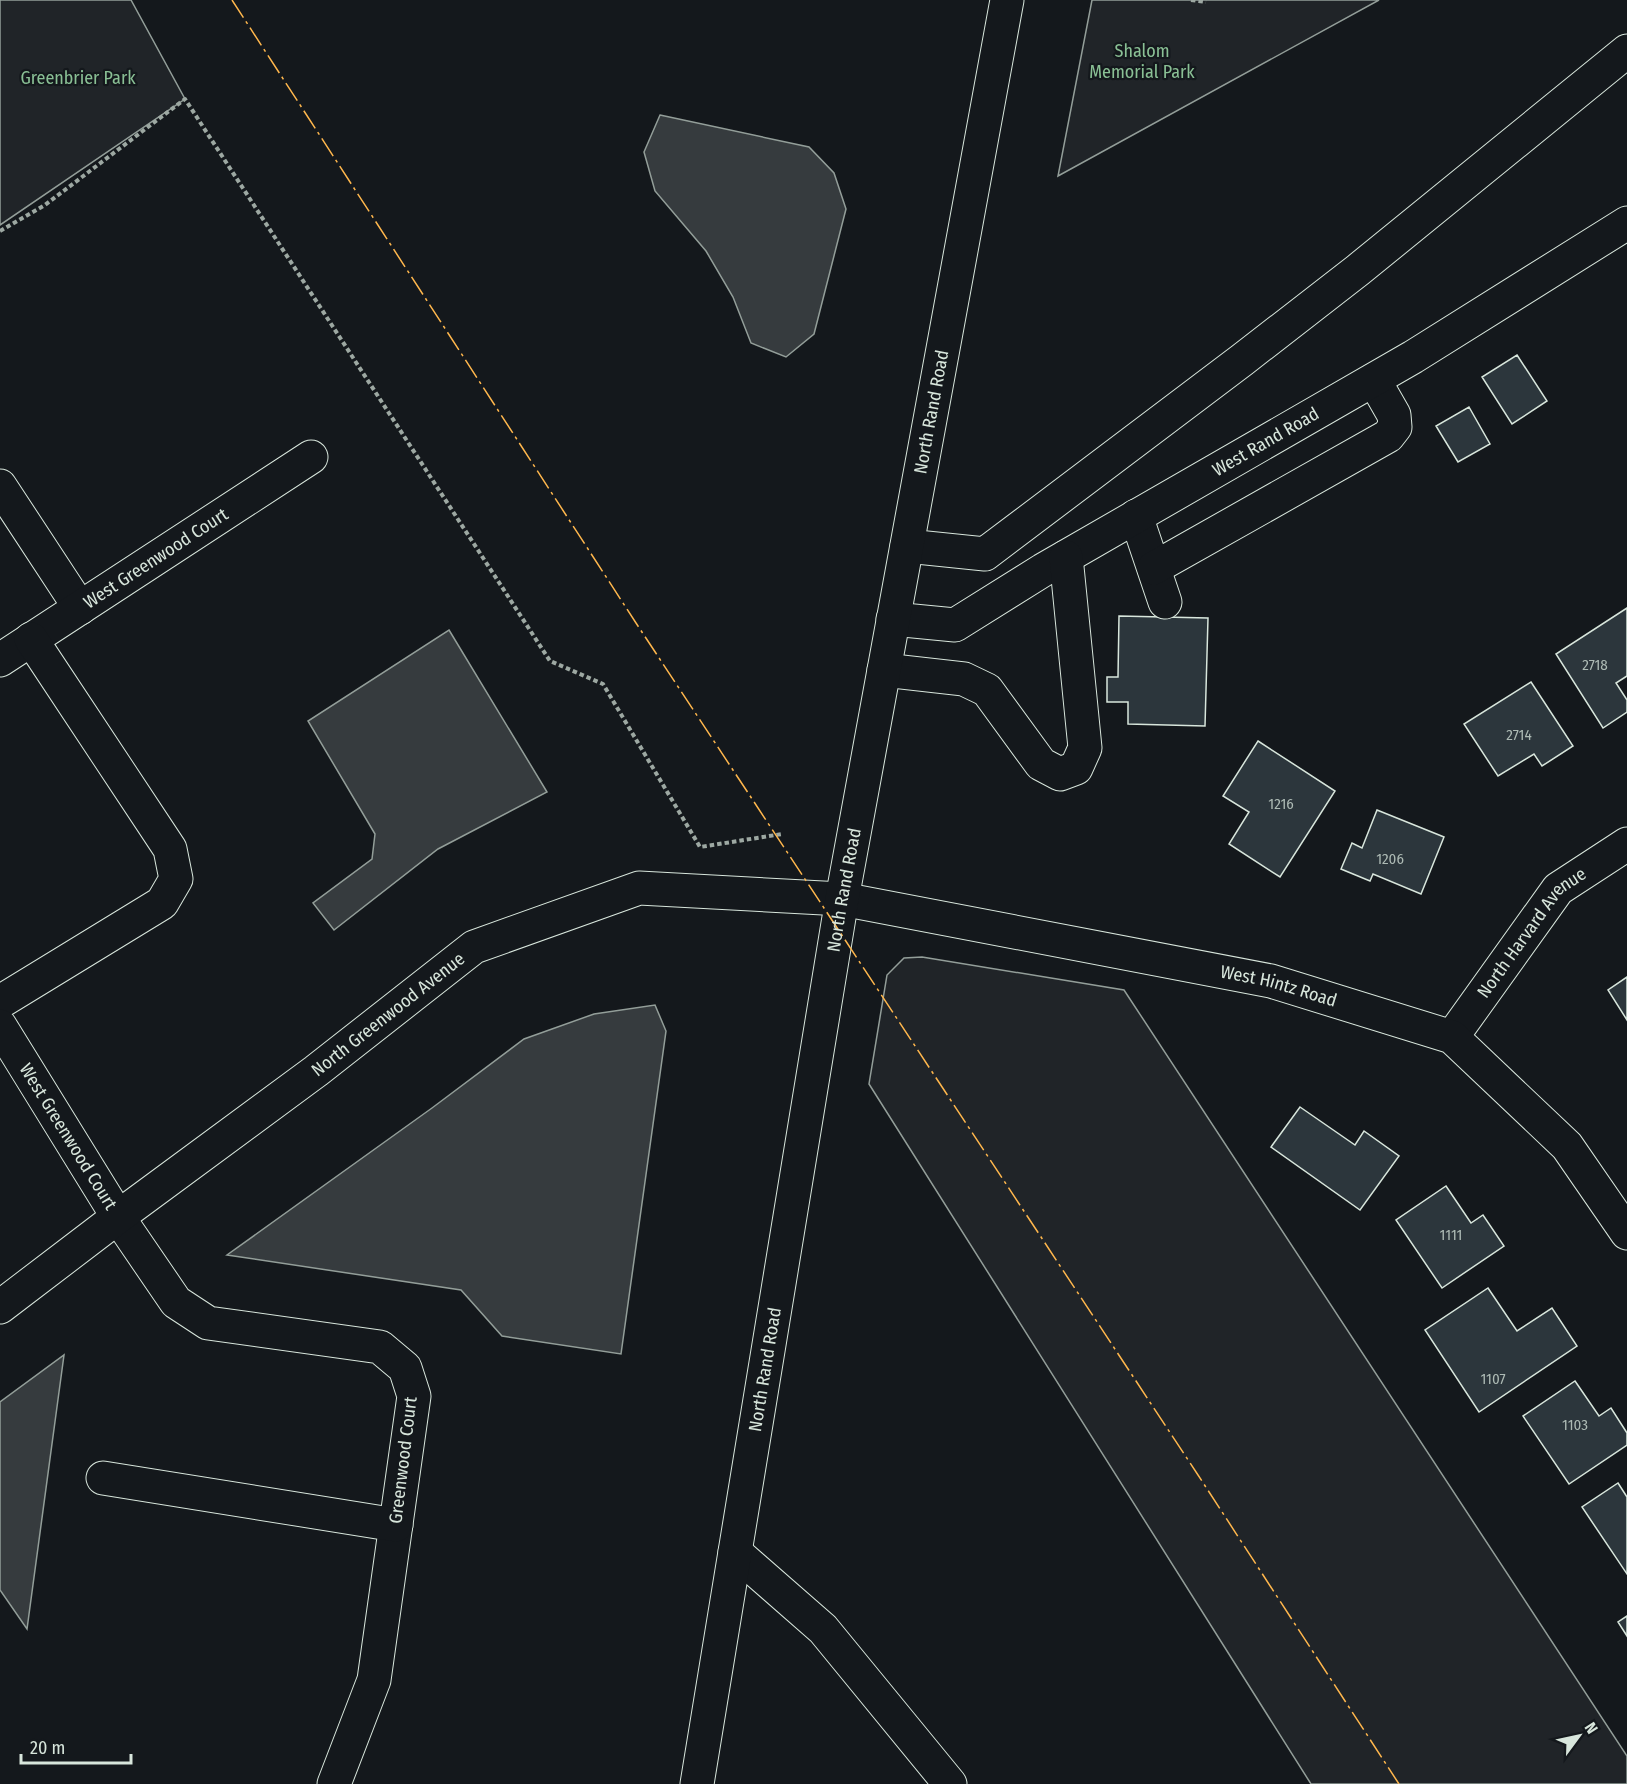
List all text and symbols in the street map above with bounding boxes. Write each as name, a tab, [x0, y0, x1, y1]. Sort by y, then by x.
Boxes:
park label: Shalom Memorial Park	[1089, 40, 1195, 83]
park label: Greenbrier Park	[20, 67, 136, 89]
street label: North Rand Road	[909, 348, 954, 476]
street label: West Rand Road	[1209, 403, 1323, 481]
street label: West Greenwood Court	[79, 503, 232, 613]
house number: 2718	[1582, 656, 1608, 674]
house number: 2714	[1506, 726, 1532, 744]
house number: 1216	[1268, 795, 1294, 813]
street label: North Rand Road	[822, 826, 866, 954]
house number: 1206	[1376, 850, 1404, 868]
street label: North Harvard Avenue	[1473, 863, 1590, 1002]
street label: North Greenwood Avenue	[307, 948, 469, 1081]
street label: West Hintz Road	[1218, 961, 1339, 1012]
street label: West Greenwood Court	[15, 1059, 122, 1214]
house number: 1111	[1440, 1226, 1462, 1244]
street label: North Rand Road	[744, 1306, 786, 1433]
house number: 1107	[1480, 1370, 1506, 1388]
street label: Greenwood Court	[384, 1395, 422, 1525]
house number: 1103	[1562, 1416, 1588, 1434]
north arrow	[1549, 1706, 1609, 1766]
text: N	[1581, 1719, 1602, 1737]
scale bar	[21, 1727, 130, 1765]
text: 20 m	[30, 1737, 65, 1759]

